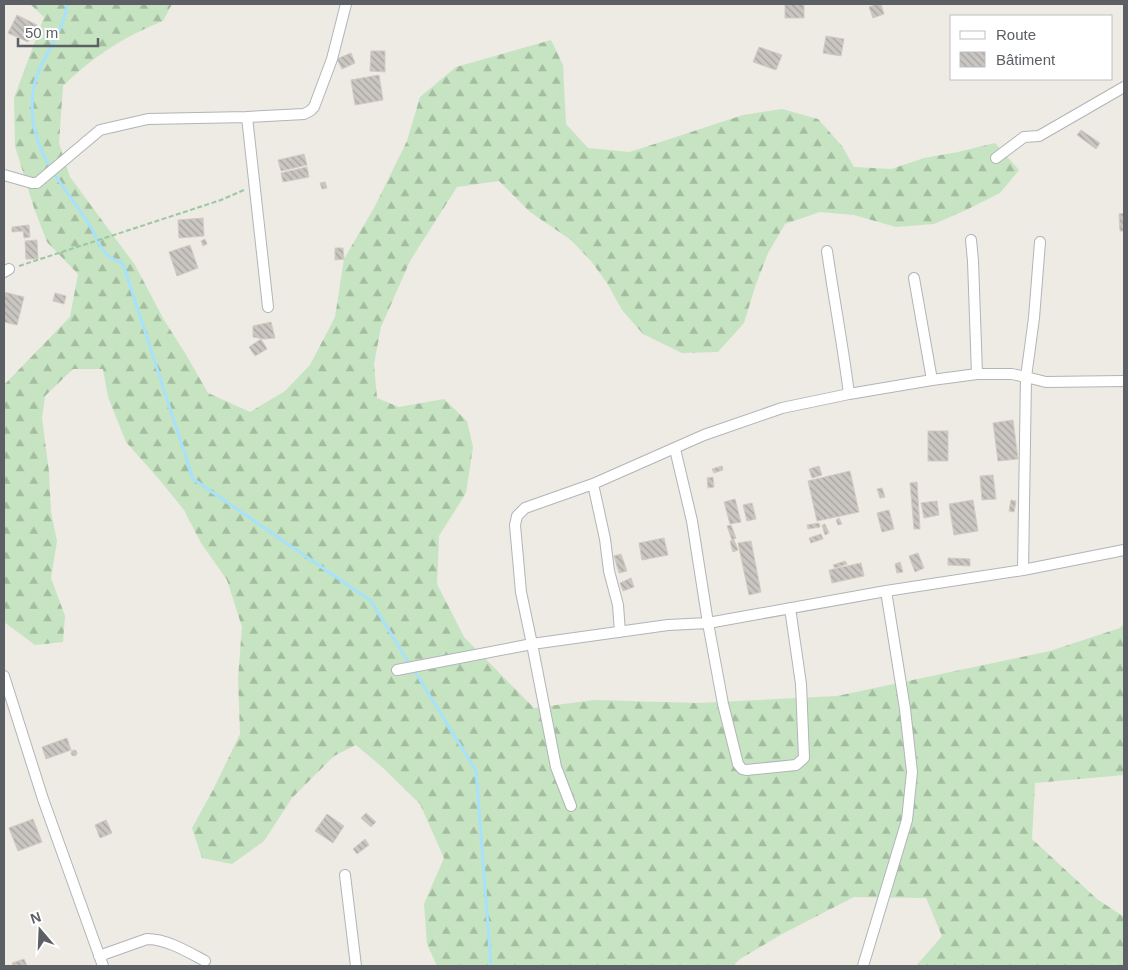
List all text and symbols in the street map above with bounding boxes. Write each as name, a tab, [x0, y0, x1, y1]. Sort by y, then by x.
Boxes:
scale bar	[18, 15, 98, 47]
legend	[950, 15, 1113, 80]
text: 50 m	[25, 24, 58, 41]
text: Route	[996, 26, 1036, 43]
text: Bâtiment	[996, 51, 1056, 68]
north arrow	[15, 905, 65, 955]
text: N	[28, 908, 43, 927]

